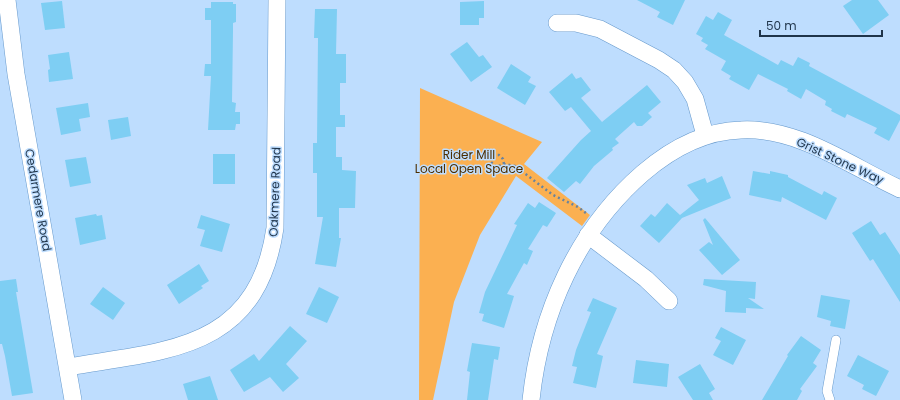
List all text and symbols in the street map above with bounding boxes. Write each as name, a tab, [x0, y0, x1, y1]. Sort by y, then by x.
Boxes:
scale bar	[760, 12, 882, 38]
text: 50 m	[766, 17, 797, 34]
street label: Grist Stone Way	[794, 133, 887, 188]
park label: Rider Mill Local Open Space	[415, 146, 523, 177]
street label: Cedarmere Road	[21, 147, 56, 252]
street label: Oakmere Road	[264, 147, 285, 237]

